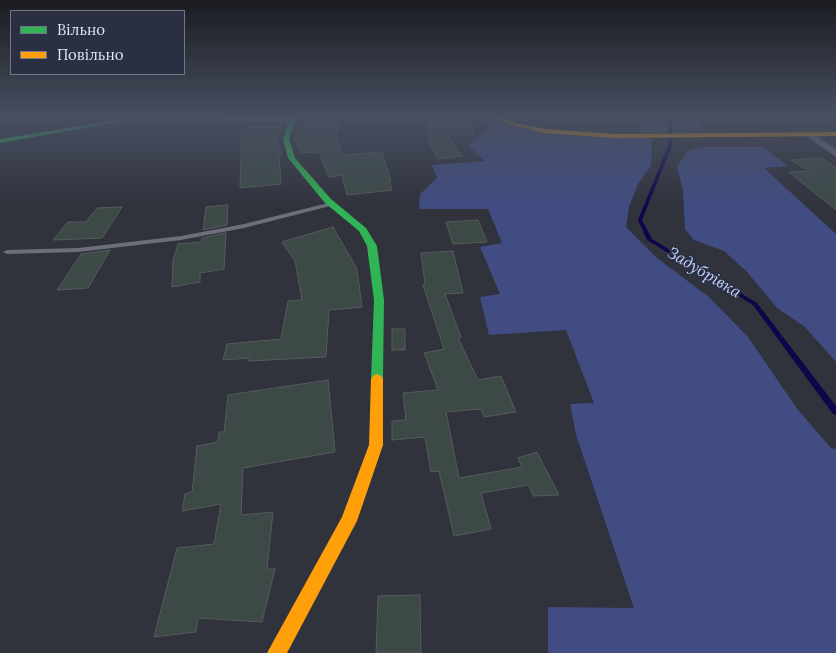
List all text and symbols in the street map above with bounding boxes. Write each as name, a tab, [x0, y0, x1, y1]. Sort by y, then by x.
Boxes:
legend	[10, 10, 185, 75]
text: Вільно	[57, 20, 105, 39]
text: Повільно	[57, 45, 123, 64]
water label: Задубрівка	[664, 244, 744, 302]

